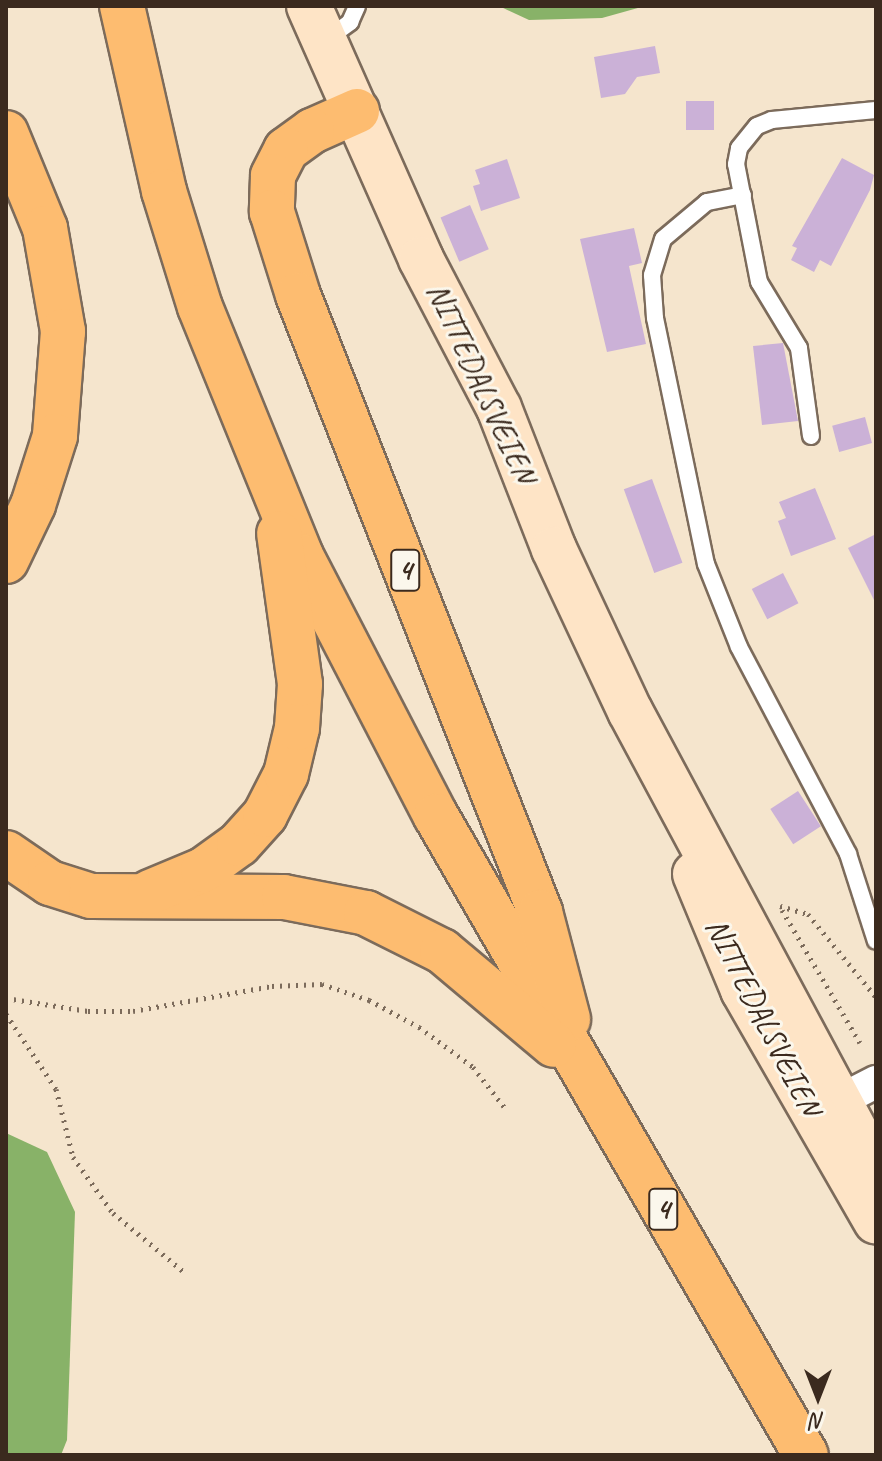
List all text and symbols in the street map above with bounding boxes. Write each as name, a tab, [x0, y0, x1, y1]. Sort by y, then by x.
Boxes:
street label: NITTEDALSVEIEN	[418, 277, 544, 489]
road number: 4	[389, 544, 421, 596]
street label: NITTEDALSVEIEN	[697, 912, 829, 1122]
road number: 4	[647, 1183, 679, 1235]
north arrow	[778, 1357, 858, 1437]
text: N	[811, 1407, 825, 1435]

